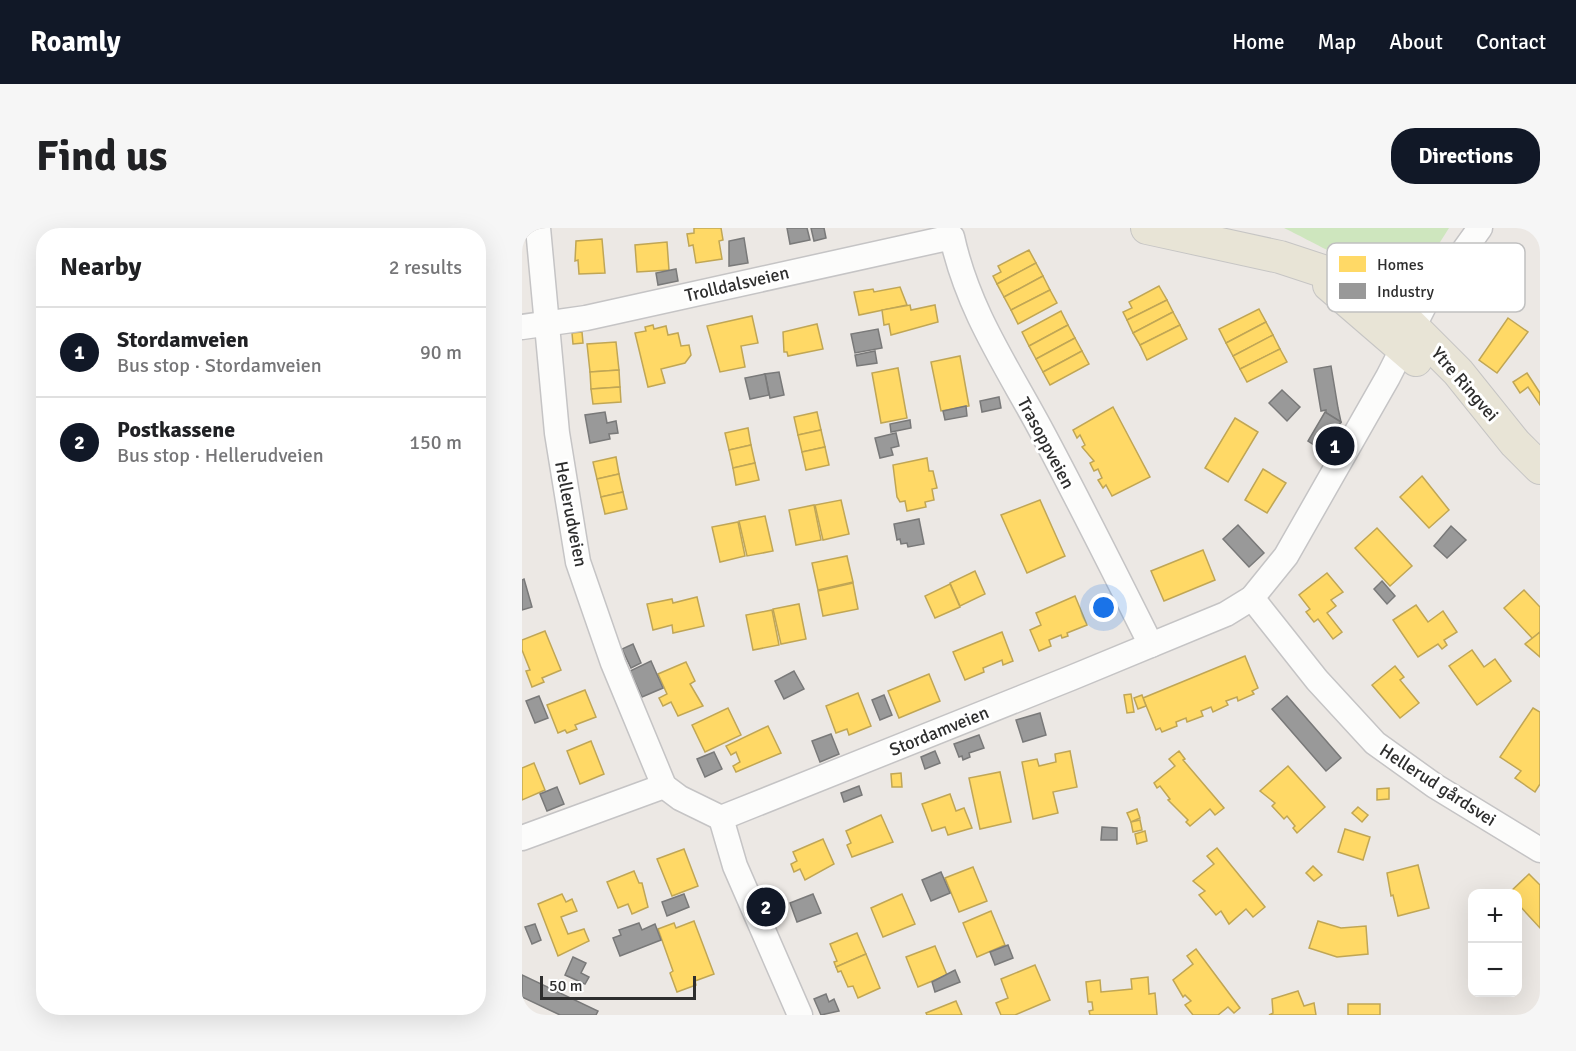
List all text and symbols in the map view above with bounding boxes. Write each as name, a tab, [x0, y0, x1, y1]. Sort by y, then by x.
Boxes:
text: Roamly	[30, 25, 121, 59]
text: Home	[1232, 29, 1285, 55]
text: Map	[1318, 29, 1356, 55]
text: About	[1389, 29, 1443, 55]
text: Contact	[1476, 29, 1546, 55]
button: Directions	[1391, 128, 1540, 184]
text: Find us	[36, 131, 167, 182]
legend	[1327, 243, 1525, 312]
text: Nearby	[60, 251, 141, 283]
text: 2 results	[389, 255, 462, 280]
text: Homes	[1377, 255, 1424, 275]
street label: Trolldalsveien	[683, 261, 791, 307]
text: Industry	[1377, 282, 1435, 302]
text: Stordamveien	[117, 326, 249, 353]
text: 1	[74, 340, 85, 365]
text: 90 m	[420, 340, 462, 365]
street label: Ytre Ringvei	[1427, 342, 1503, 426]
text: Bus stop · Stordamveien	[117, 353, 322, 378]
street label: Trasoppveien	[1013, 393, 1079, 493]
text: Postkassene	[117, 416, 235, 443]
pin: 1	[1316, 424, 1354, 468]
text: 2	[74, 430, 85, 455]
text: 150 m	[409, 430, 462, 455]
text: Bus stop · Hellerudveien	[117, 443, 324, 468]
street label: Hellerudveien	[550, 459, 592, 569]
your location	[1089, 593, 1118, 622]
street label: Stordamveien	[886, 701, 992, 761]
street label: Hellerud gårdsvei	[1376, 739, 1500, 831]
pin: 2	[746, 884, 786, 930]
map controls	[1468, 889, 1522, 997]
button: +	[1468, 889, 1522, 943]
button: −	[1468, 943, 1522, 997]
scale bar	[540, 973, 696, 1000]
text: 50 m	[549, 976, 583, 996]

